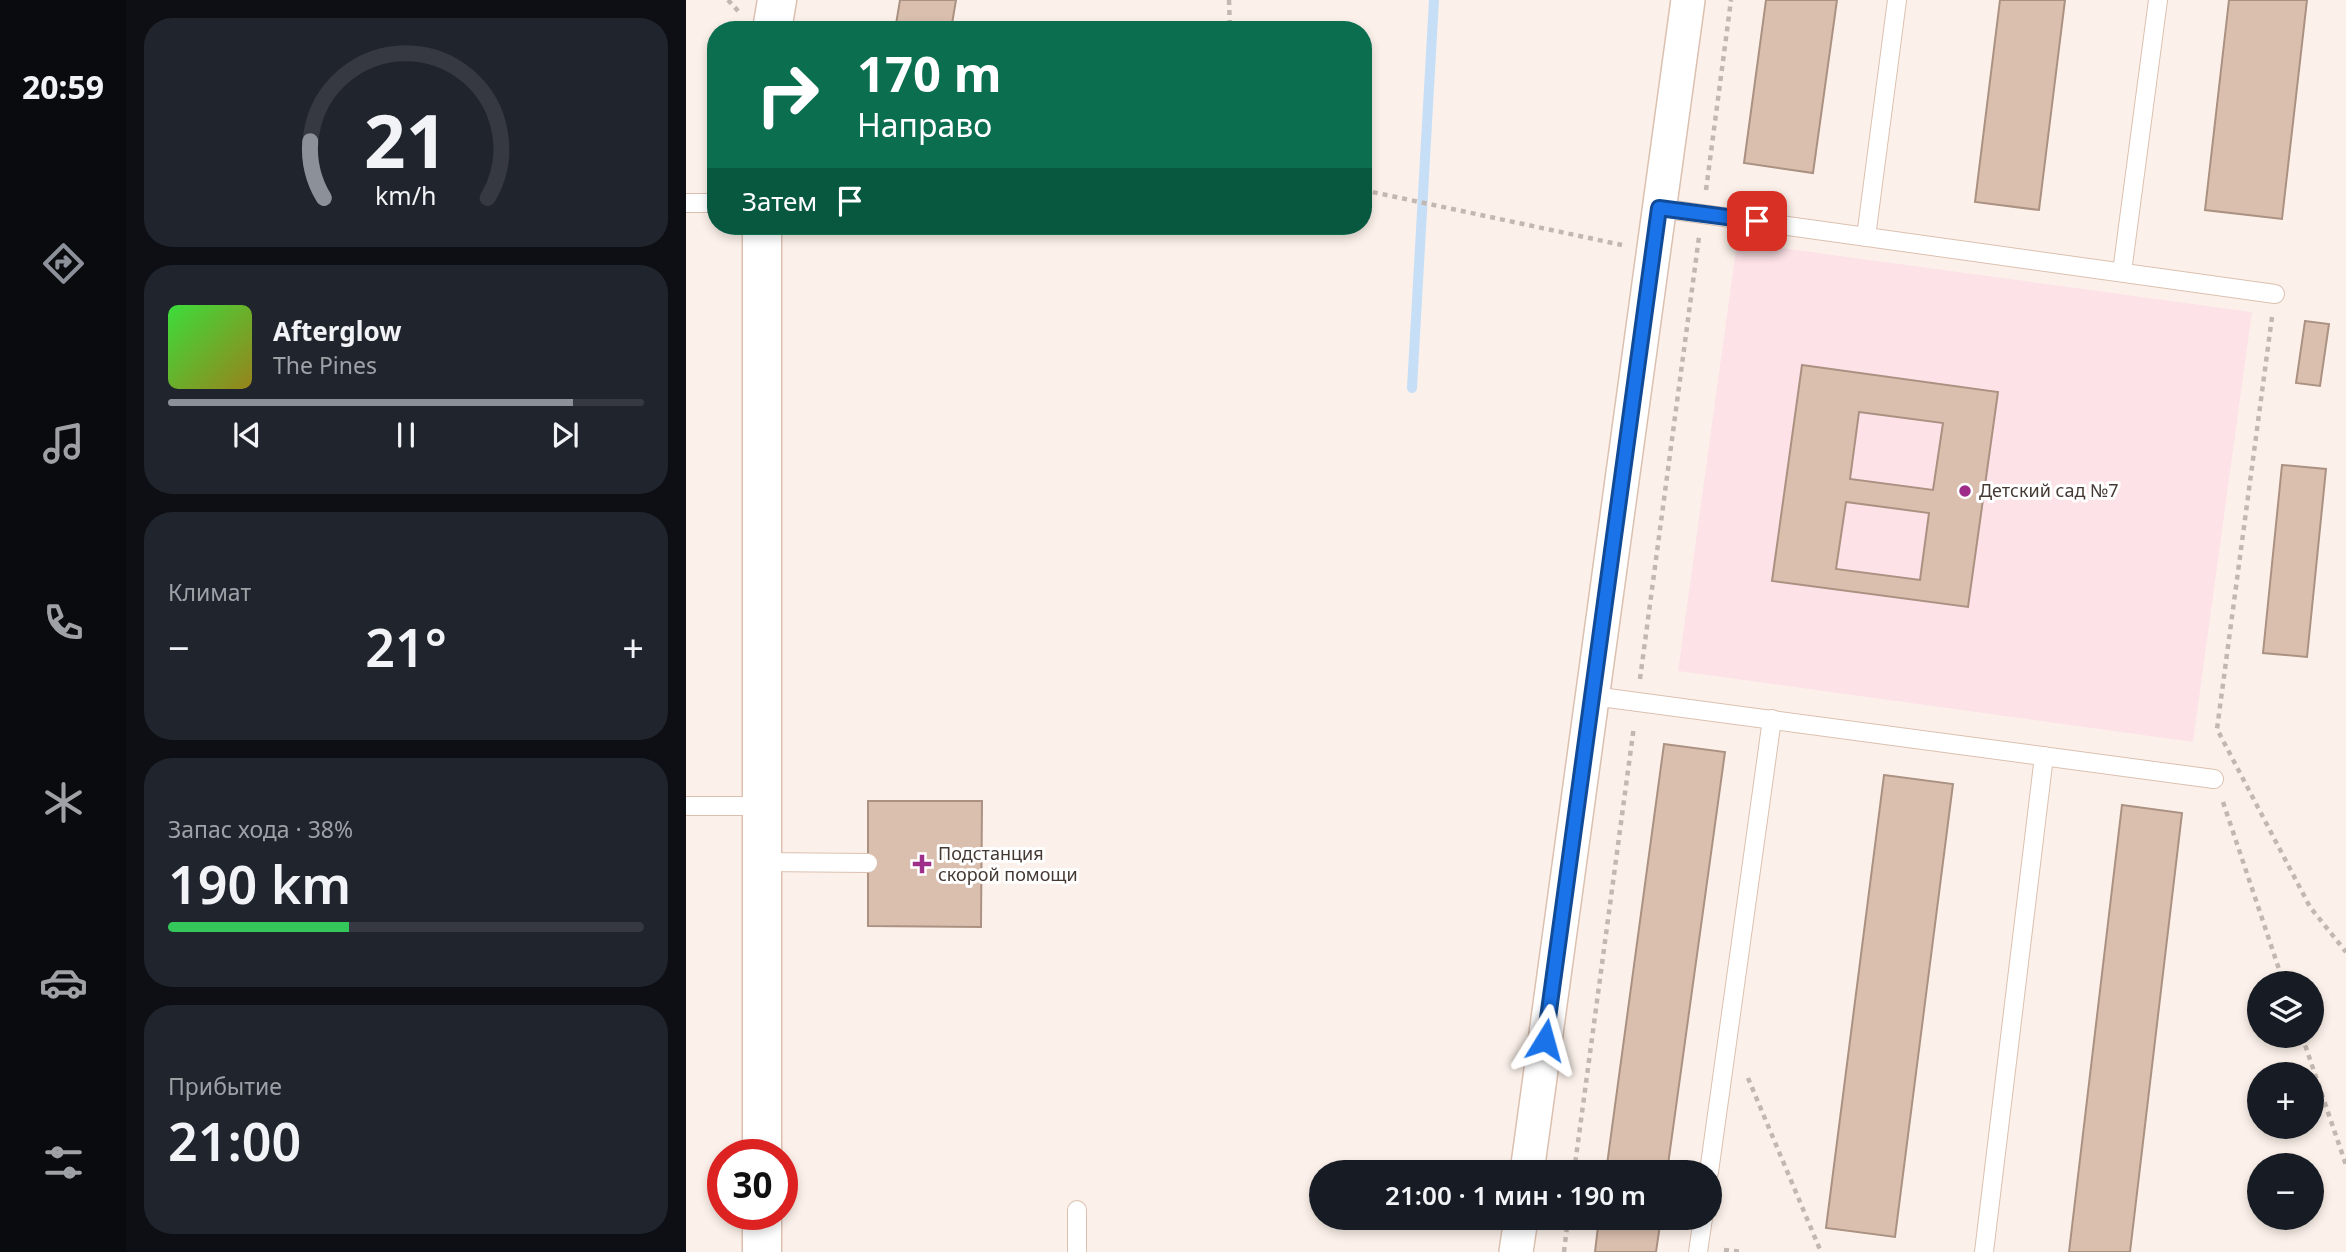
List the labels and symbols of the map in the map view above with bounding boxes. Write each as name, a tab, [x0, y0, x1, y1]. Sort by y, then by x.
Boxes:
pin	[1727, 191, 1787, 251]
place label: Детский сад №7	[1979, 478, 2119, 502]
marker: Детский сад №7	[1957, 483, 1973, 499]
place label: Подстанция скорой помощи	[938, 841, 1078, 886]
marker: Подстанция скорой помощи	[912, 854, 932, 874]
position arrow	[1508, 1003, 1582, 1077]
speed limit sign: 30	[707, 1139, 798, 1230]

